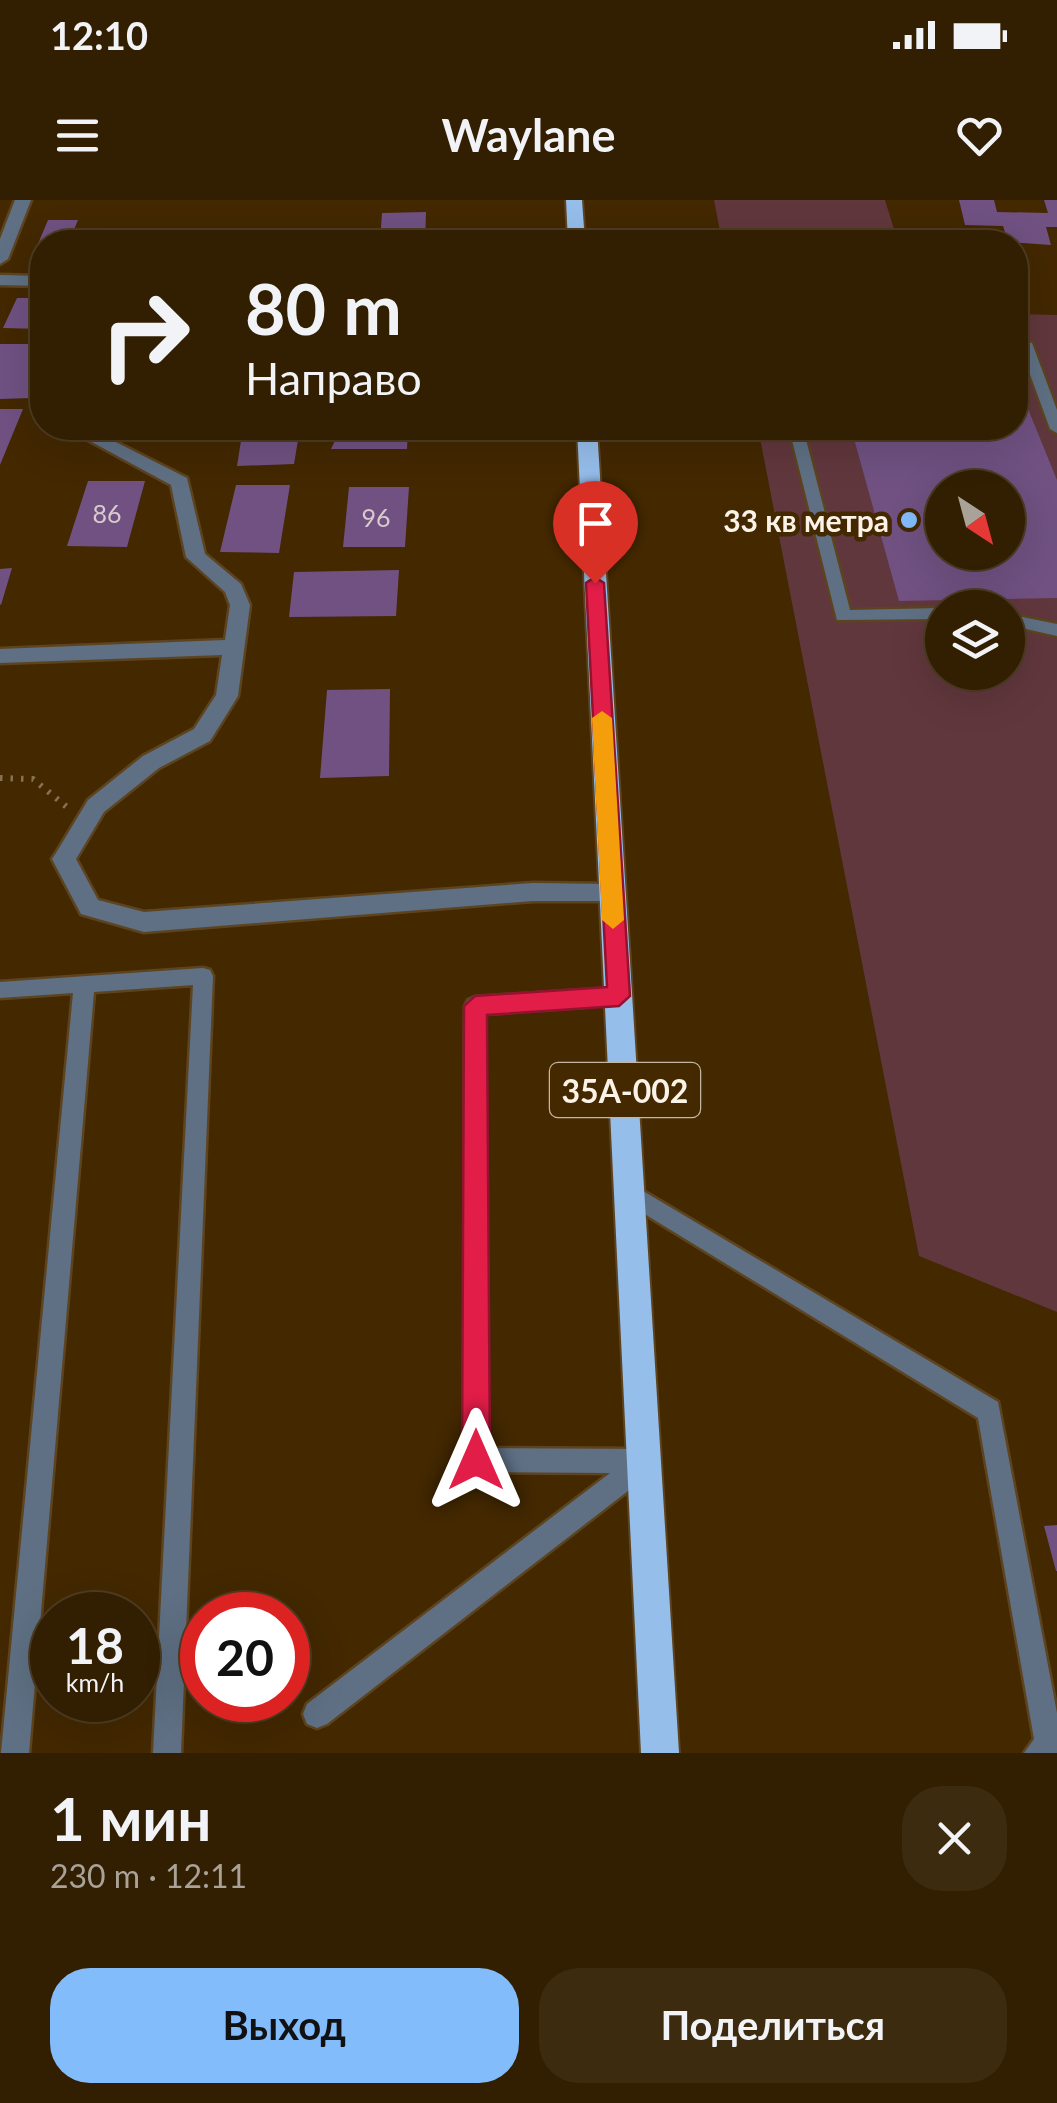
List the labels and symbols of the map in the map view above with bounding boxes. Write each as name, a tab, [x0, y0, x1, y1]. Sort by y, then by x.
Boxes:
north arrow	[925, 470, 1025, 570]
pin	[553, 481, 638, 584]
house number: 86	[92, 498, 122, 528]
house number: 96	[361, 502, 391, 532]
place label: 33 кв метра	[723, 502, 889, 538]
marker: 33 кв метра	[898, 509, 920, 531]
road number: 35А-002	[550, 1063, 700, 1117]
position arrow	[424, 1408, 528, 1512]
speed limit sign: 20	[180, 1592, 310, 1722]

